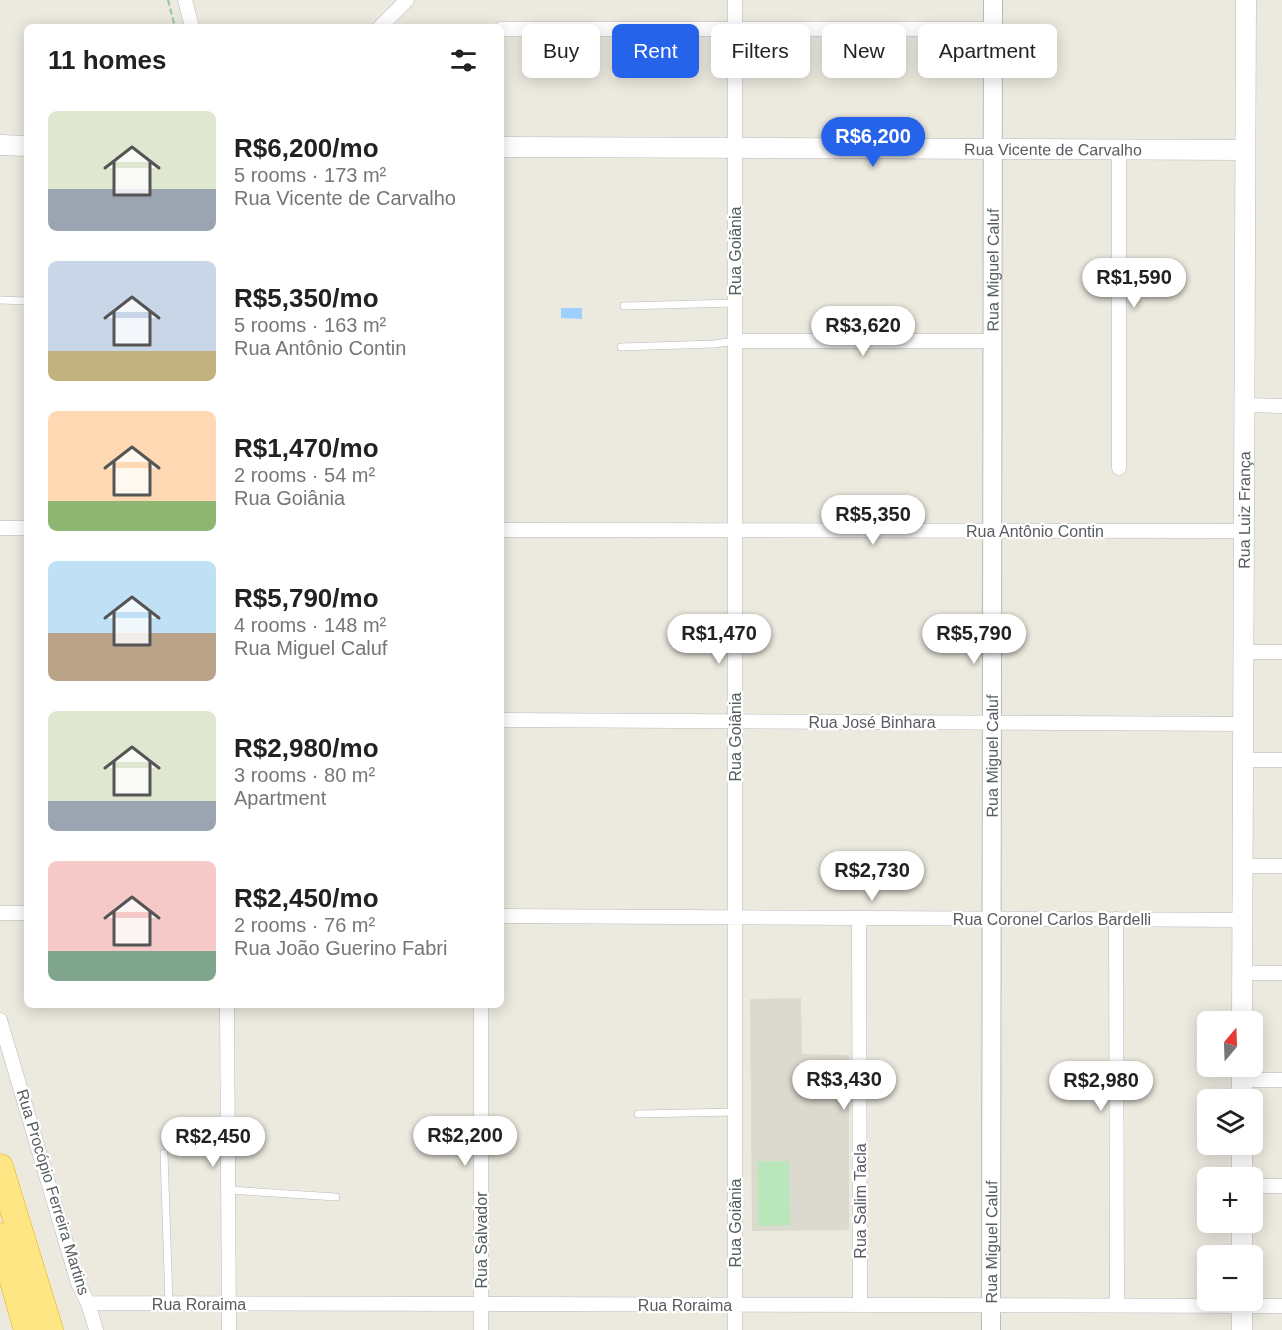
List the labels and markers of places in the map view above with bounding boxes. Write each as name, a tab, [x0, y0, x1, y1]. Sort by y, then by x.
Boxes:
pin: R$6,200	[818, 117, 928, 168]
pin: R$1,590	[1079, 258, 1189, 309]
pin: R$3,620	[808, 306, 918, 357]
pin: R$5,350	[818, 495, 928, 546]
pin: R$1,470	[664, 614, 774, 665]
pin: R$5,790	[919, 614, 1029, 665]
pin: R$2,730	[817, 851, 927, 902]
pin: R$3,430	[789, 1060, 899, 1111]
pin: R$2,980	[1046, 1061, 1156, 1112]
pin: R$2,200	[410, 1116, 520, 1167]
pin: R$2,450	[158, 1117, 268, 1168]

